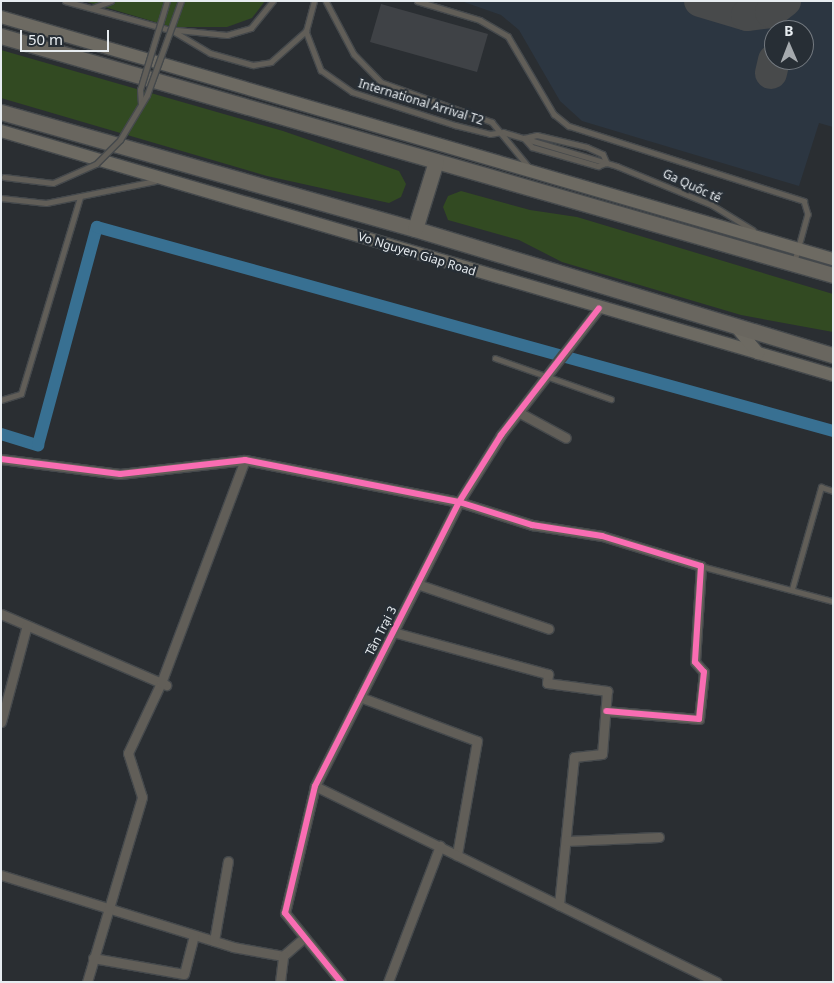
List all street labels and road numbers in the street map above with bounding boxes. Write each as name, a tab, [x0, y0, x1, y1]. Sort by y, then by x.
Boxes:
street label: International Arrival T2	[357, 76, 485, 128]
street label: Ga Quốc tế	[661, 166, 723, 206]
street label: Vo Nguyen Giap Road	[356, 229, 478, 279]
street label: Tân Trại 3	[362, 604, 400, 658]

